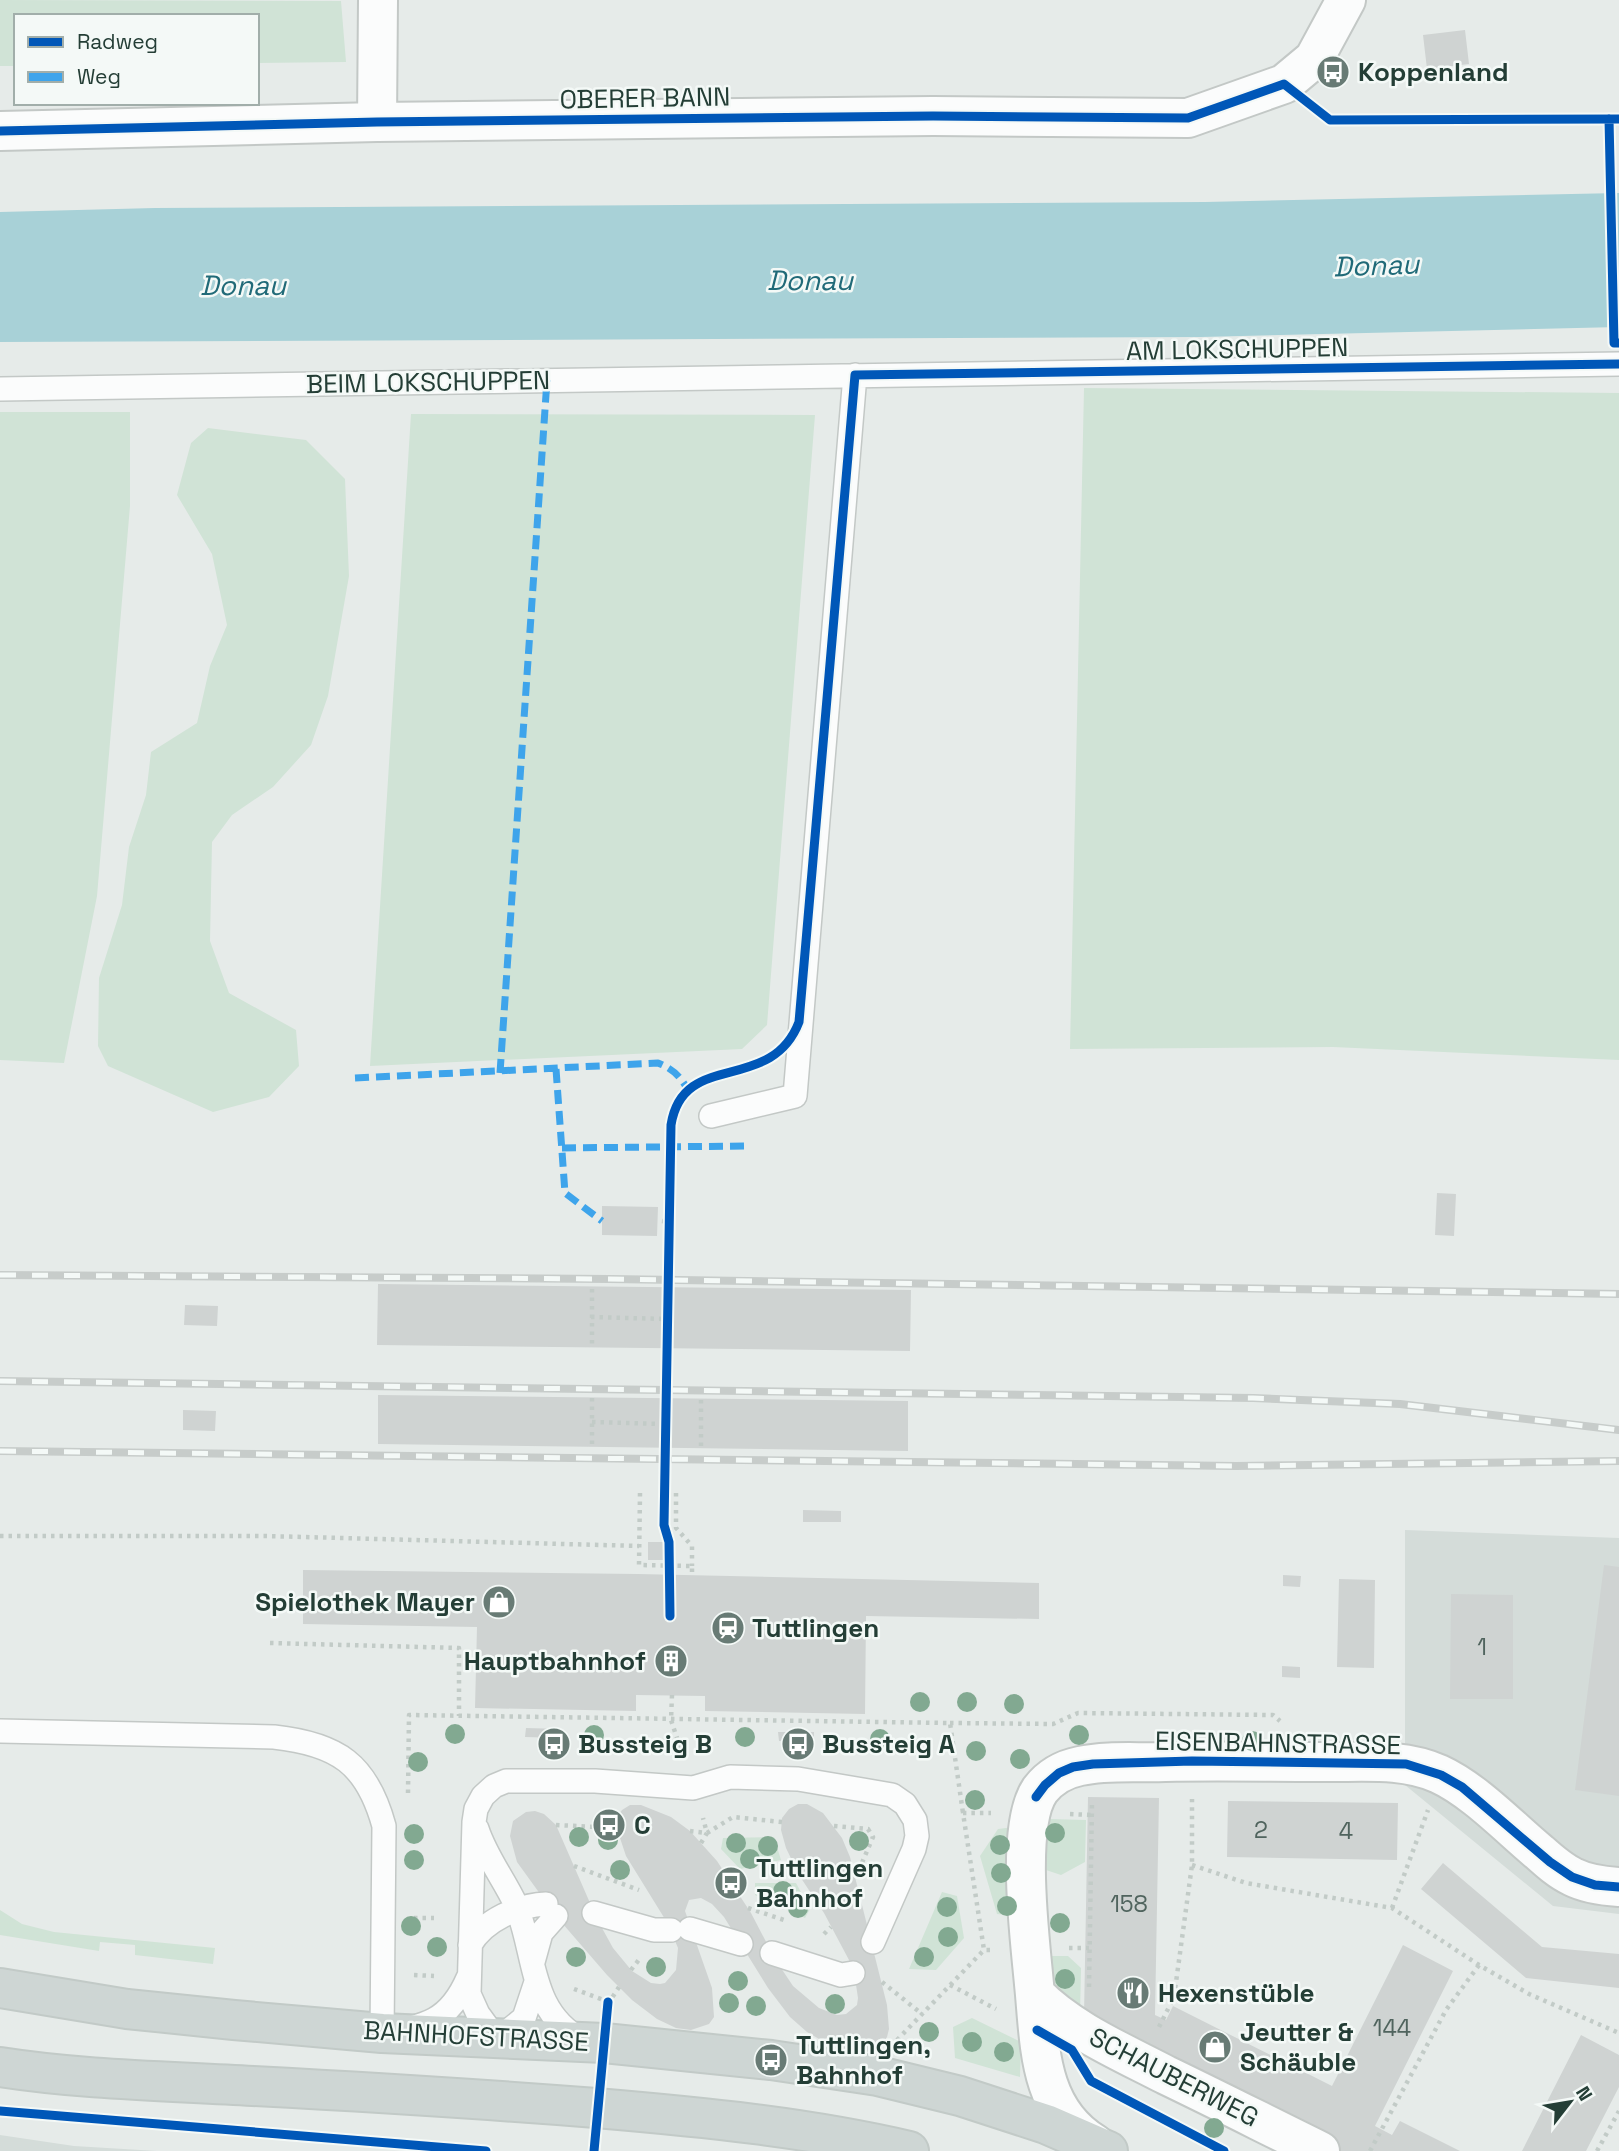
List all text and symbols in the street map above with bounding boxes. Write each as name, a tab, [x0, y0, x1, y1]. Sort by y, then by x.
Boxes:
legend	[14, 14, 259, 105]
text: Radweg	[77, 28, 158, 55]
bus stop icon: Koppenland	[1314, 53, 1352, 91]
place label: Koppenland	[1358, 55, 1509, 89]
text: Weg	[77, 63, 121, 90]
street label: OBERER BANN	[559, 80, 731, 116]
water label: Donau	[1332, 245, 1421, 284]
water label: Donau	[767, 262, 855, 298]
water label: Donau	[200, 267, 288, 303]
street label: AM LOKSCHUPPEN	[1125, 330, 1349, 368]
street label: BEIM LOKSCHUPPEN	[306, 363, 550, 401]
shop icon: Spielothek Mayer	[480, 1583, 518, 1621]
place label: Spielothek Mayer	[255, 1585, 475, 1619]
station icon: Tuttlingen	[709, 1609, 747, 1647]
place label: Tuttlingen	[752, 1611, 879, 1645]
house number: 1	[1477, 1632, 1487, 1662]
building icon: Hauptbahnhof	[652, 1642, 690, 1680]
place label: Hauptbahnhof	[464, 1644, 646, 1678]
street label: EISENBAHNSTRASSE	[1155, 1724, 1401, 1762]
bus stop icon: Bussteig B	[535, 1725, 573, 1763]
bus stop icon: Bussteig A	[779, 1725, 817, 1763]
place label: Bussteig B	[578, 1727, 712, 1761]
place label: Bussteig A	[822, 1727, 955, 1761]
bus stop icon: C	[590, 1806, 628, 1844]
place label: C	[634, 1808, 651, 1842]
house number: 2	[1254, 1815, 1268, 1845]
house number: 4	[1339, 1816, 1353, 1846]
place label: Tuttlingen Bahnhof	[756, 1851, 883, 1915]
bus stop icon: Tuttlingen Bahnhof	[712, 1864, 750, 1902]
house number: 158	[1110, 1889, 1148, 1919]
restaurant icon: Hexenstüble	[1114, 1974, 1152, 2012]
place label: Hexenstüble	[1158, 1976, 1315, 2010]
street label: BAHNHOFSTRASSE	[362, 2013, 590, 2059]
house number: 144	[1373, 2013, 1411, 2043]
place label: Jeutter & Schäuble	[1240, 2015, 1356, 2079]
street label: SCHAUBERWEG	[1084, 2020, 1264, 2134]
place label: Tuttlingen, Bahnhof	[796, 2028, 931, 2092]
shop icon: Jeutter & Schäuble	[1196, 2028, 1234, 2066]
bus stop icon: Tuttlingen, Bahnhof	[752, 2041, 790, 2079]
north arrow	[1535, 2067, 1605, 2137]
text: N	[1570, 2082, 1598, 2105]

